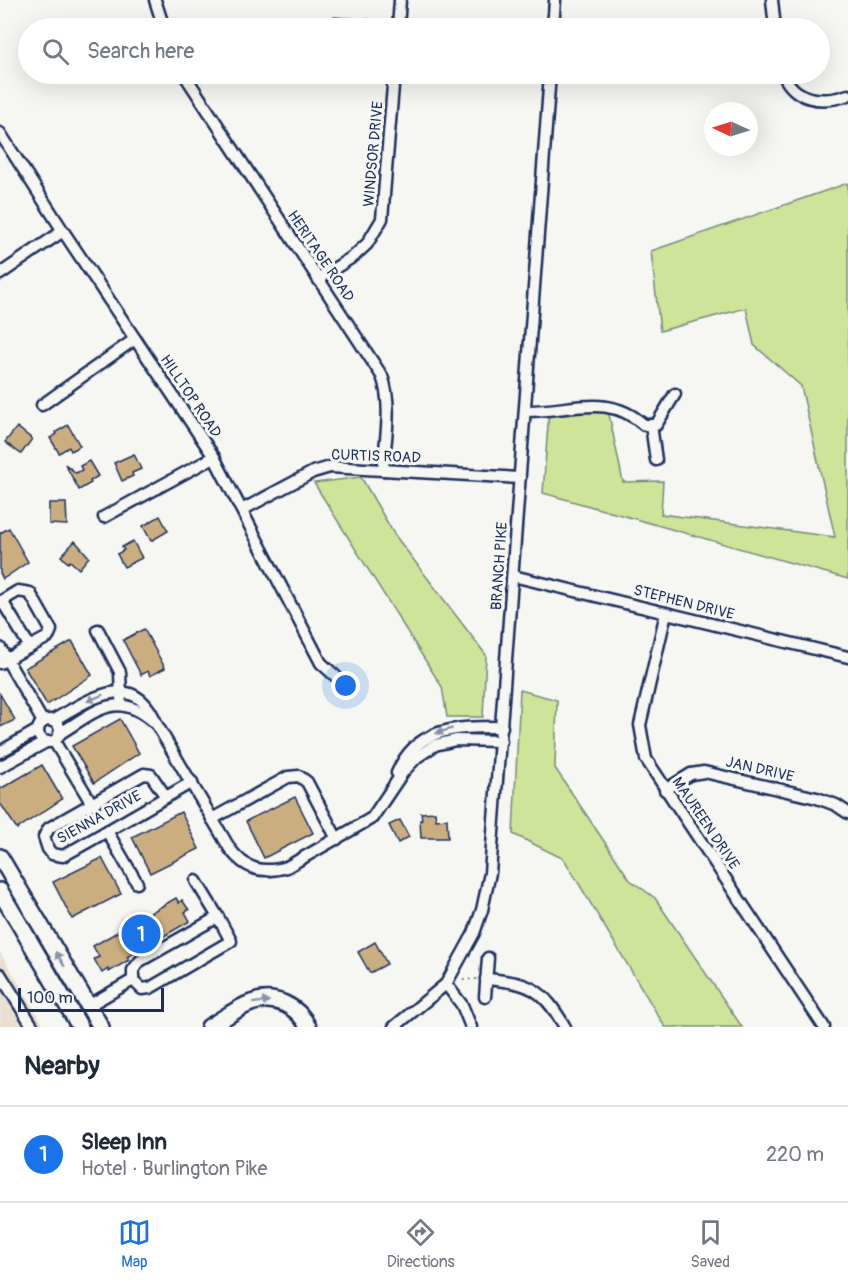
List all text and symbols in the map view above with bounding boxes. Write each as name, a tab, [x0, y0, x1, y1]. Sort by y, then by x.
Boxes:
search box	[18, 18, 830, 84]
icon: search	[39, 35, 72, 68]
text: Search here	[87, 37, 194, 65]
street label: WINDSOR DRIVE	[359, 100, 388, 208]
north arrow	[704, 102, 758, 156]
street label: HERITAGE ROAD	[283, 207, 358, 306]
street label: HILLTOP ROAD	[156, 351, 225, 441]
street label: CURTIS ROAD	[331, 445, 421, 468]
street label: BRANCH PIKE	[487, 521, 512, 611]
street label: STEPHEN DRIVE	[631, 581, 736, 624]
your location	[331, 671, 360, 700]
one-way arrow	[86, 694, 104, 703]
one-way arrow	[435, 727, 453, 736]
street label: JAN DRIVE	[724, 752, 796, 787]
street label: MAUREEN DRIVE	[668, 773, 744, 873]
street label: SIENNA DRIVE	[54, 786, 145, 848]
pin: 1	[122, 912, 160, 956]
one-way arrow	[55, 951, 66, 967]
scale bar	[18, 985, 164, 1012]
text: 100 m	[27, 988, 73, 1008]
one-way arrow	[251, 997, 270, 1006]
text: Nearby	[24, 1050, 100, 1082]
text: Sleep Inn	[81, 1128, 167, 1156]
text: 1	[40, 1142, 47, 1167]
text: 220 m	[766, 1142, 824, 1167]
text: Hotel · Burlington Pike	[81, 1156, 267, 1181]
tab: Map	[118, 1216, 151, 1272]
tab: Directions	[387, 1216, 455, 1272]
tab: Saved	[690, 1216, 730, 1272]

